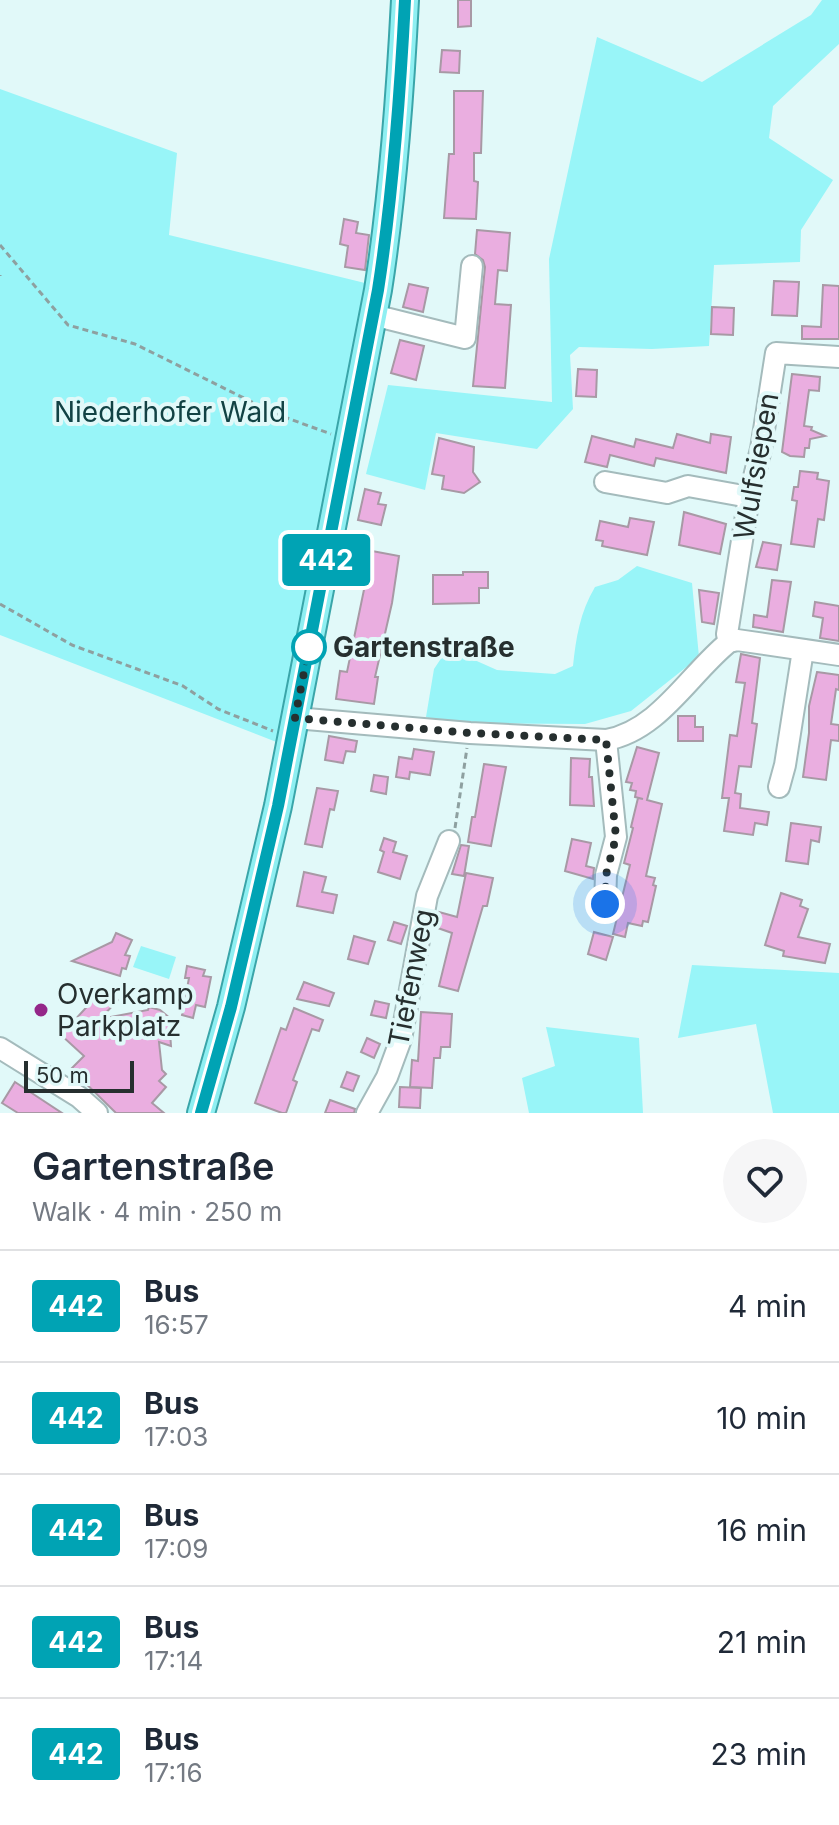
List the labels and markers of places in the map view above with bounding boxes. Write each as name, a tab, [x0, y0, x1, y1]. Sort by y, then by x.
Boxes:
marker: Gartenstraße	[292, 630, 326, 664]
place label: Gartenstraße	[333, 630, 515, 664]
place label: Overkamp Parkplatz	[57, 977, 194, 1043]
marker: Overkamp Parkplatz	[32, 1001, 50, 1019]

